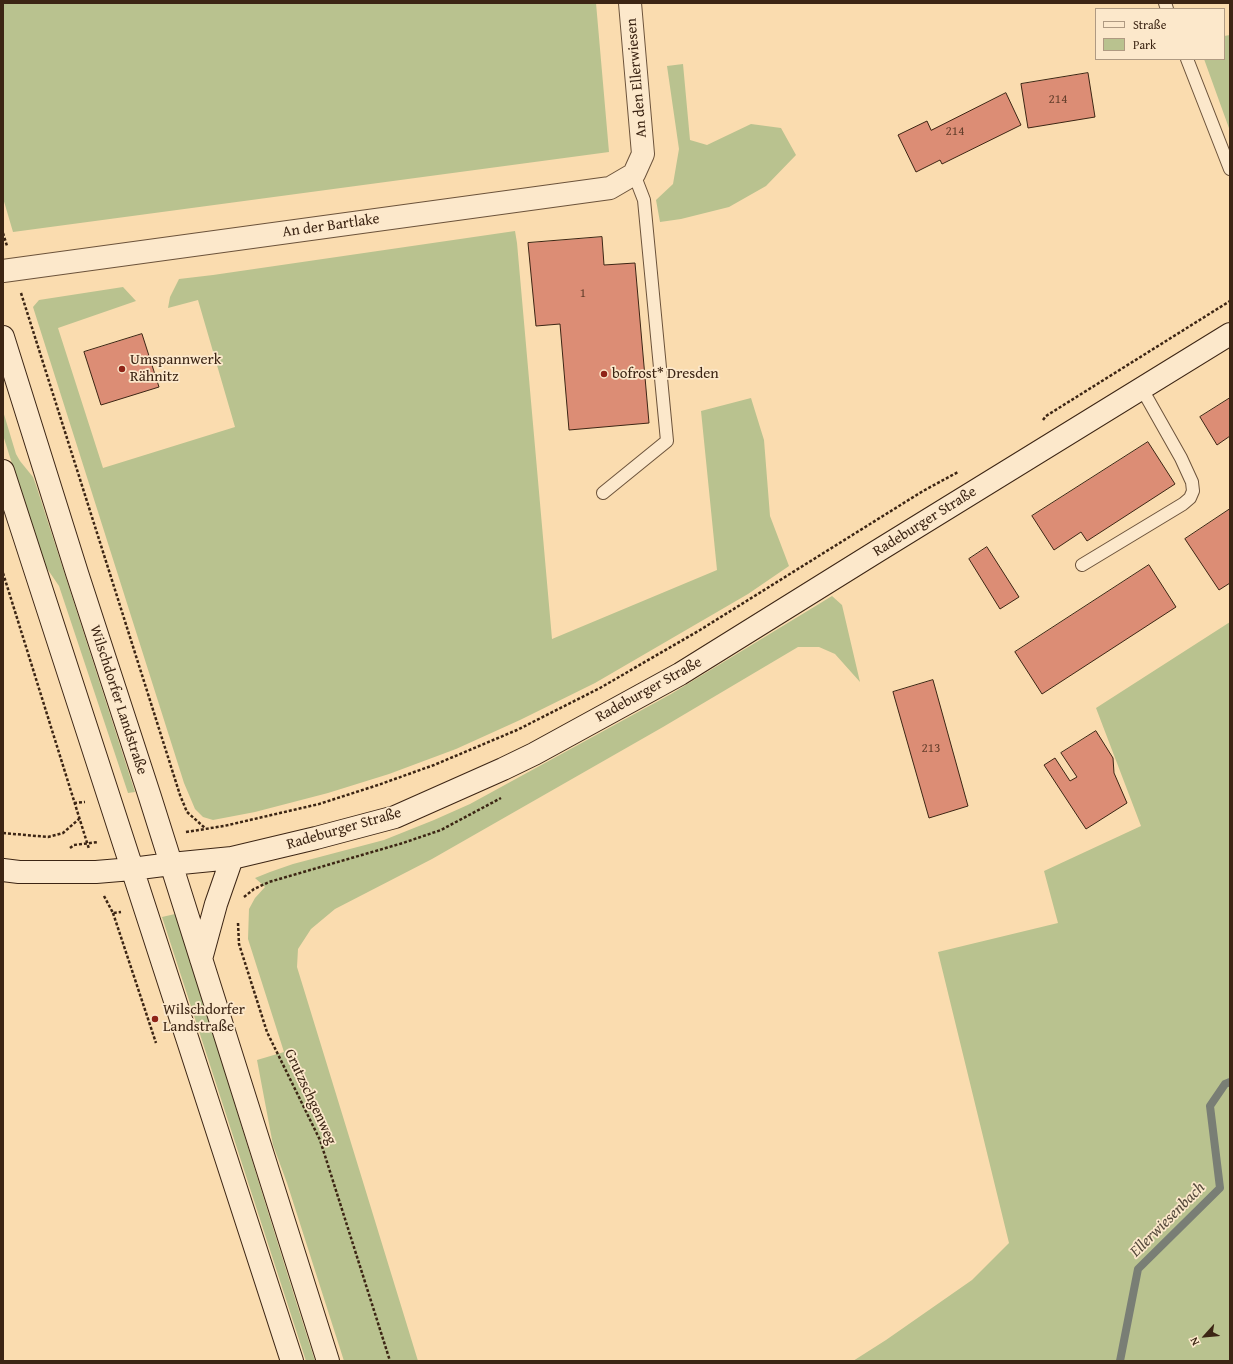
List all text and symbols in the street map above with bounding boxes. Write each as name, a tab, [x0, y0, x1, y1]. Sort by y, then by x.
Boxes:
legend	[1095, 8, 1225, 60]
text: Straße	[1133, 16, 1166, 33]
street label: An den Ellerwiesen	[623, 17, 651, 139]
text: Park	[1133, 36, 1156, 53]
house number: 214	[1049, 92, 1067, 108]
house number: 214	[946, 124, 964, 140]
street label: An der Bartlake	[281, 210, 381, 242]
house number: 1	[580, 286, 586, 302]
place label: Umspannwerk Rähnitz	[130, 351, 221, 386]
marker: Umspannwerk Rähnitz	[117, 364, 127, 374]
place label: bofrost* Dresden	[612, 365, 719, 383]
marker: bofrost* Dresden	[599, 369, 609, 379]
street label: Radeburger Straße	[870, 483, 980, 561]
street label: Wilschdorfer Landstraße	[85, 623, 151, 777]
street label: Radeburger Straße	[593, 653, 705, 727]
house number: 213	[922, 741, 940, 757]
street label: Radeburger Straße	[285, 804, 403, 854]
place label: Wilschdorfer Landstraße	[163, 1001, 245, 1036]
marker: Wilschdorfer Landstraße	[150, 1014, 160, 1024]
street label: Grutzschgenweg	[280, 1046, 340, 1148]
water label: Ellerwiesenbach	[1126, 1178, 1210, 1262]
north arrow	[1185, 1316, 1225, 1356]
text: N	[1186, 1335, 1203, 1348]

